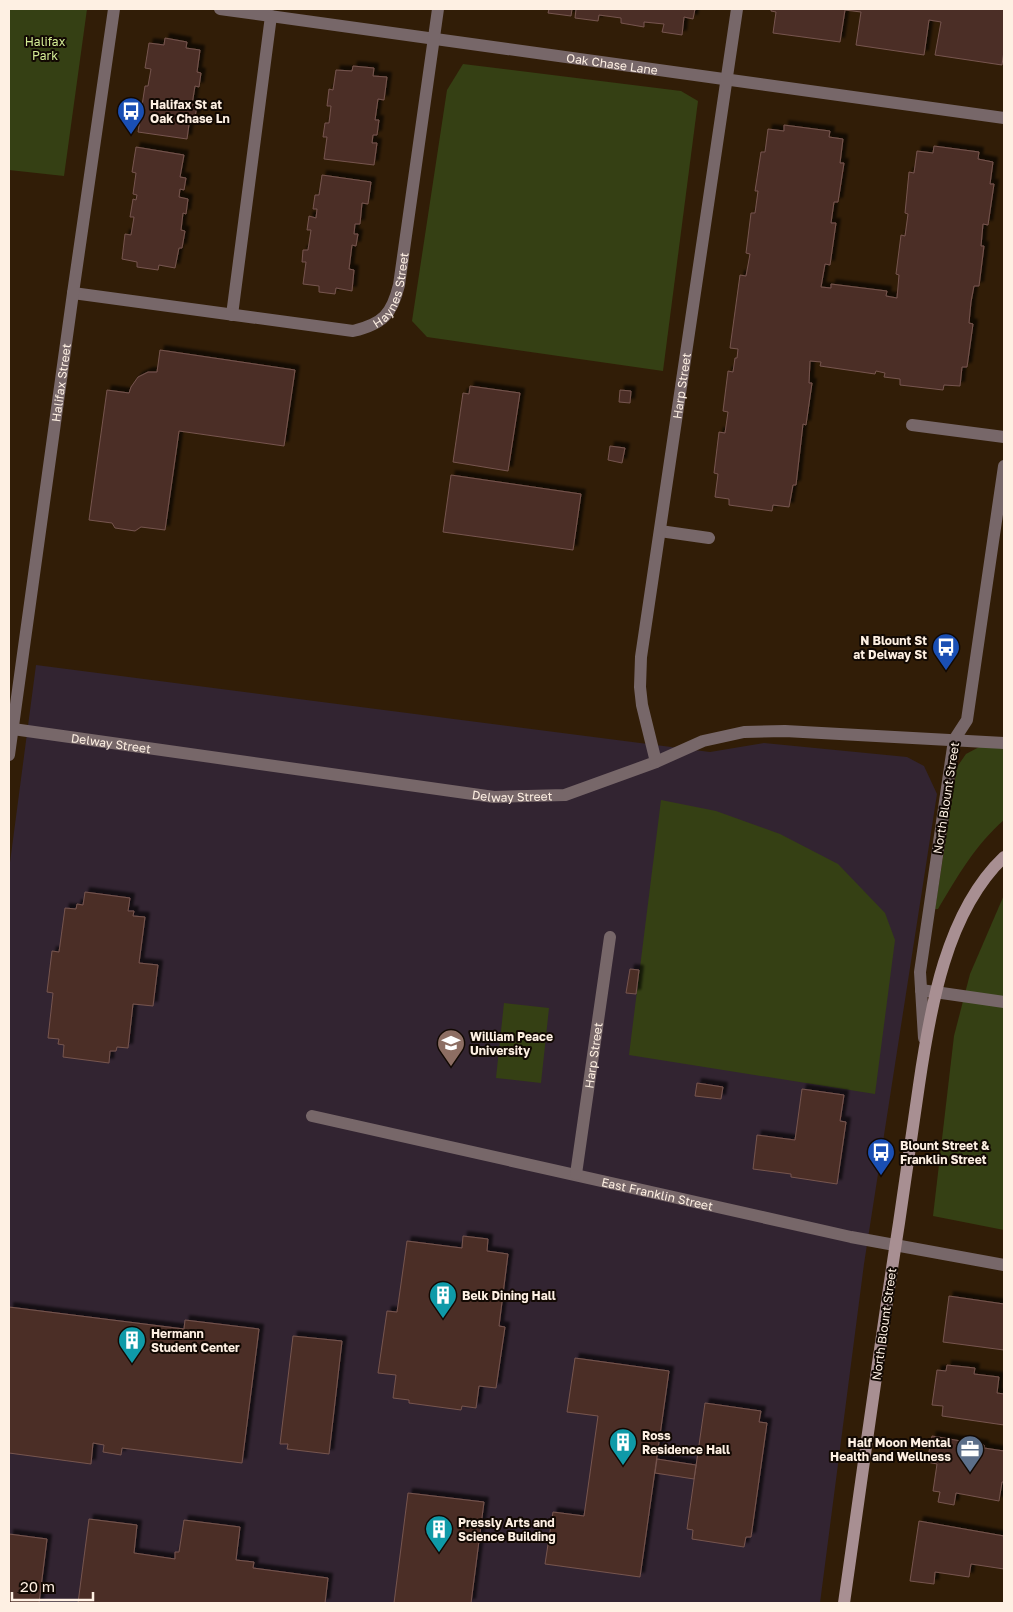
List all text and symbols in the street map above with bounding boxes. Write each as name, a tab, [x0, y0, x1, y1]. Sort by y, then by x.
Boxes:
park label: Halifax Park	[25, 34, 66, 63]
street label: Oak Chase Lane	[565, 50, 659, 77]
bus stop icon: Halifax St at Oak Chase Ln	[116, 96, 146, 135]
place label: Halifax St at Oak Chase Ln	[150, 97, 230, 126]
street label: Haynes Street	[370, 251, 411, 331]
street label: Halifax Street	[48, 342, 73, 423]
street label: Harp Street	[669, 352, 694, 420]
bus stop icon: N Blount St at Delway St	[931, 632, 961, 671]
place label: N Blount St at Delway St	[853, 633, 927, 662]
street label: Delway Street	[70, 730, 152, 756]
street label: North Blount Street	[930, 741, 962, 855]
street label: Delway Street	[471, 786, 553, 805]
street label: Harp Street	[581, 1021, 605, 1089]
school or university icon: William Peace University	[436, 1028, 466, 1067]
place label: William Peace University	[470, 1029, 553, 1058]
bus stop icon: Blount Street & Franklin Street	[866, 1137, 896, 1176]
place label: Blount Street & Franklin Street	[900, 1138, 990, 1167]
street label: East Franklin Street	[600, 1174, 715, 1213]
street label: North Blount Street	[869, 1267, 899, 1381]
building icon: Belk Dining Hall	[428, 1280, 458, 1319]
place label: Belk Dining Hall	[462, 1288, 556, 1303]
building icon: Hermann Student Center	[117, 1325, 147, 1364]
place label: Hermann Student Center	[151, 1326, 240, 1355]
building icon: Ross Residence Hall	[608, 1427, 638, 1466]
place label: Ross Residence Hall	[642, 1428, 730, 1457]
office icon: Half Moon Mental Health and Wellness	[955, 1434, 985, 1473]
place label: Half Moon Mental Health and Wellness	[830, 1435, 951, 1464]
building icon: Pressly Arts and Science Building	[424, 1514, 454, 1553]
place label: Pressly Arts and Science Building	[458, 1515, 556, 1544]
scale bar	[12, 1570, 94, 1602]
text: 20 m	[20, 1577, 55, 1595]

